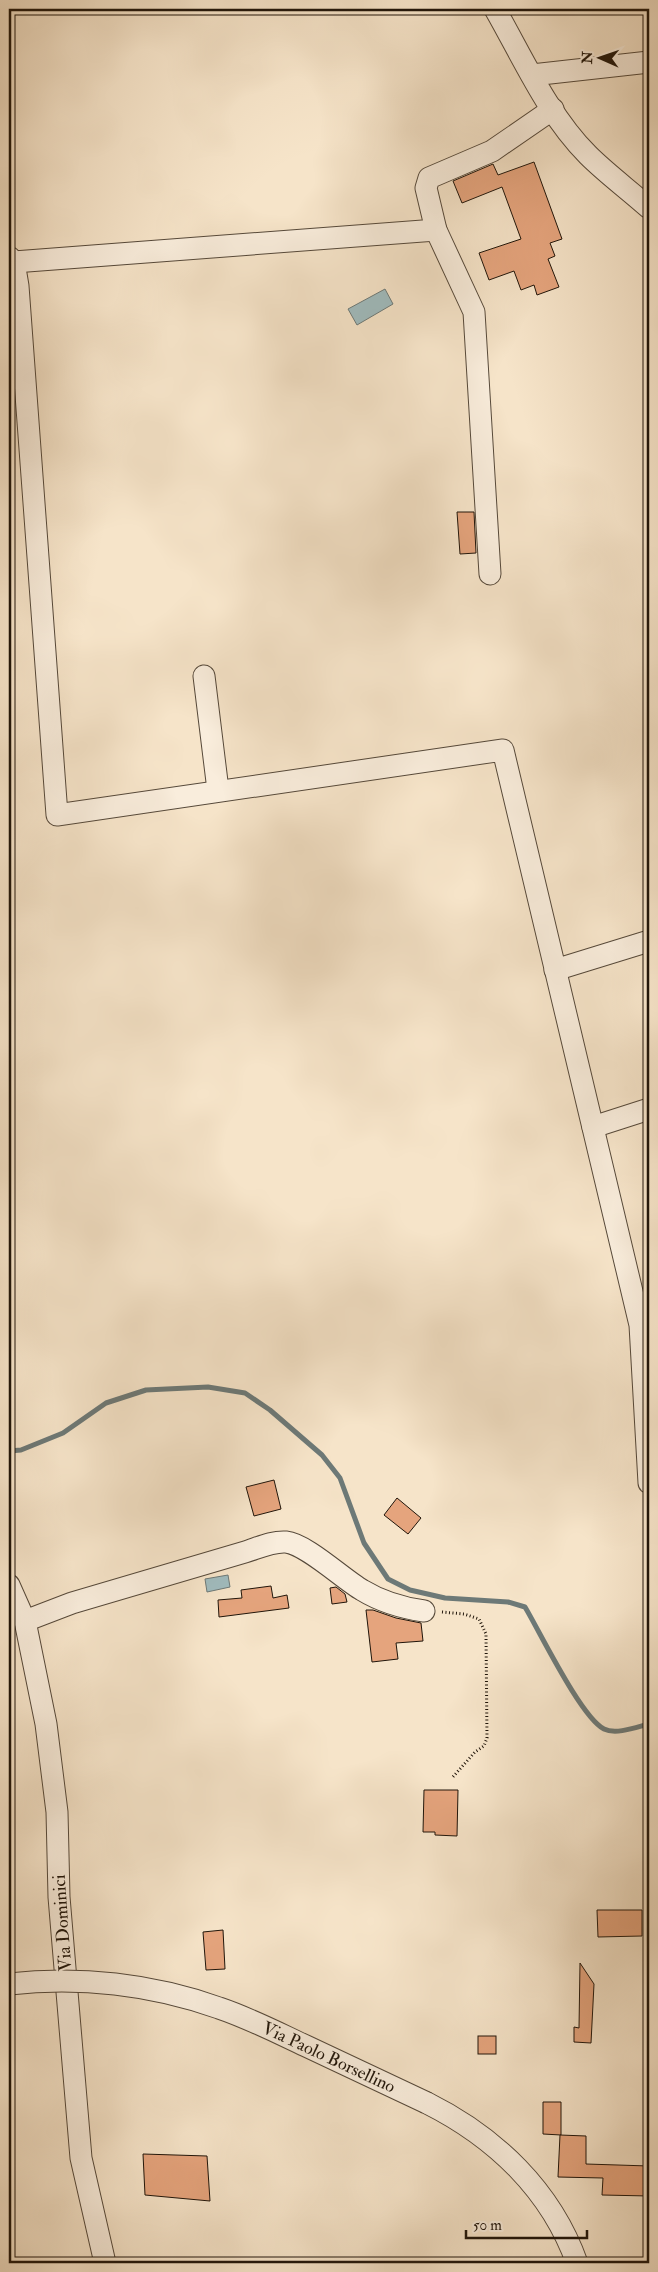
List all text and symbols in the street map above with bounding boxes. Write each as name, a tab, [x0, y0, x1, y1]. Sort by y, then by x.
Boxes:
north arrow	[576, 32, 626, 82]
text: N	[579, 51, 596, 65]
street label: Via Dominici	[48, 1874, 77, 1972]
street label: Via Paolo Borsellino	[258, 2016, 399, 2099]
scale bar	[466, 2207, 587, 2239]
text: 50 m	[473, 2216, 502, 2235]

